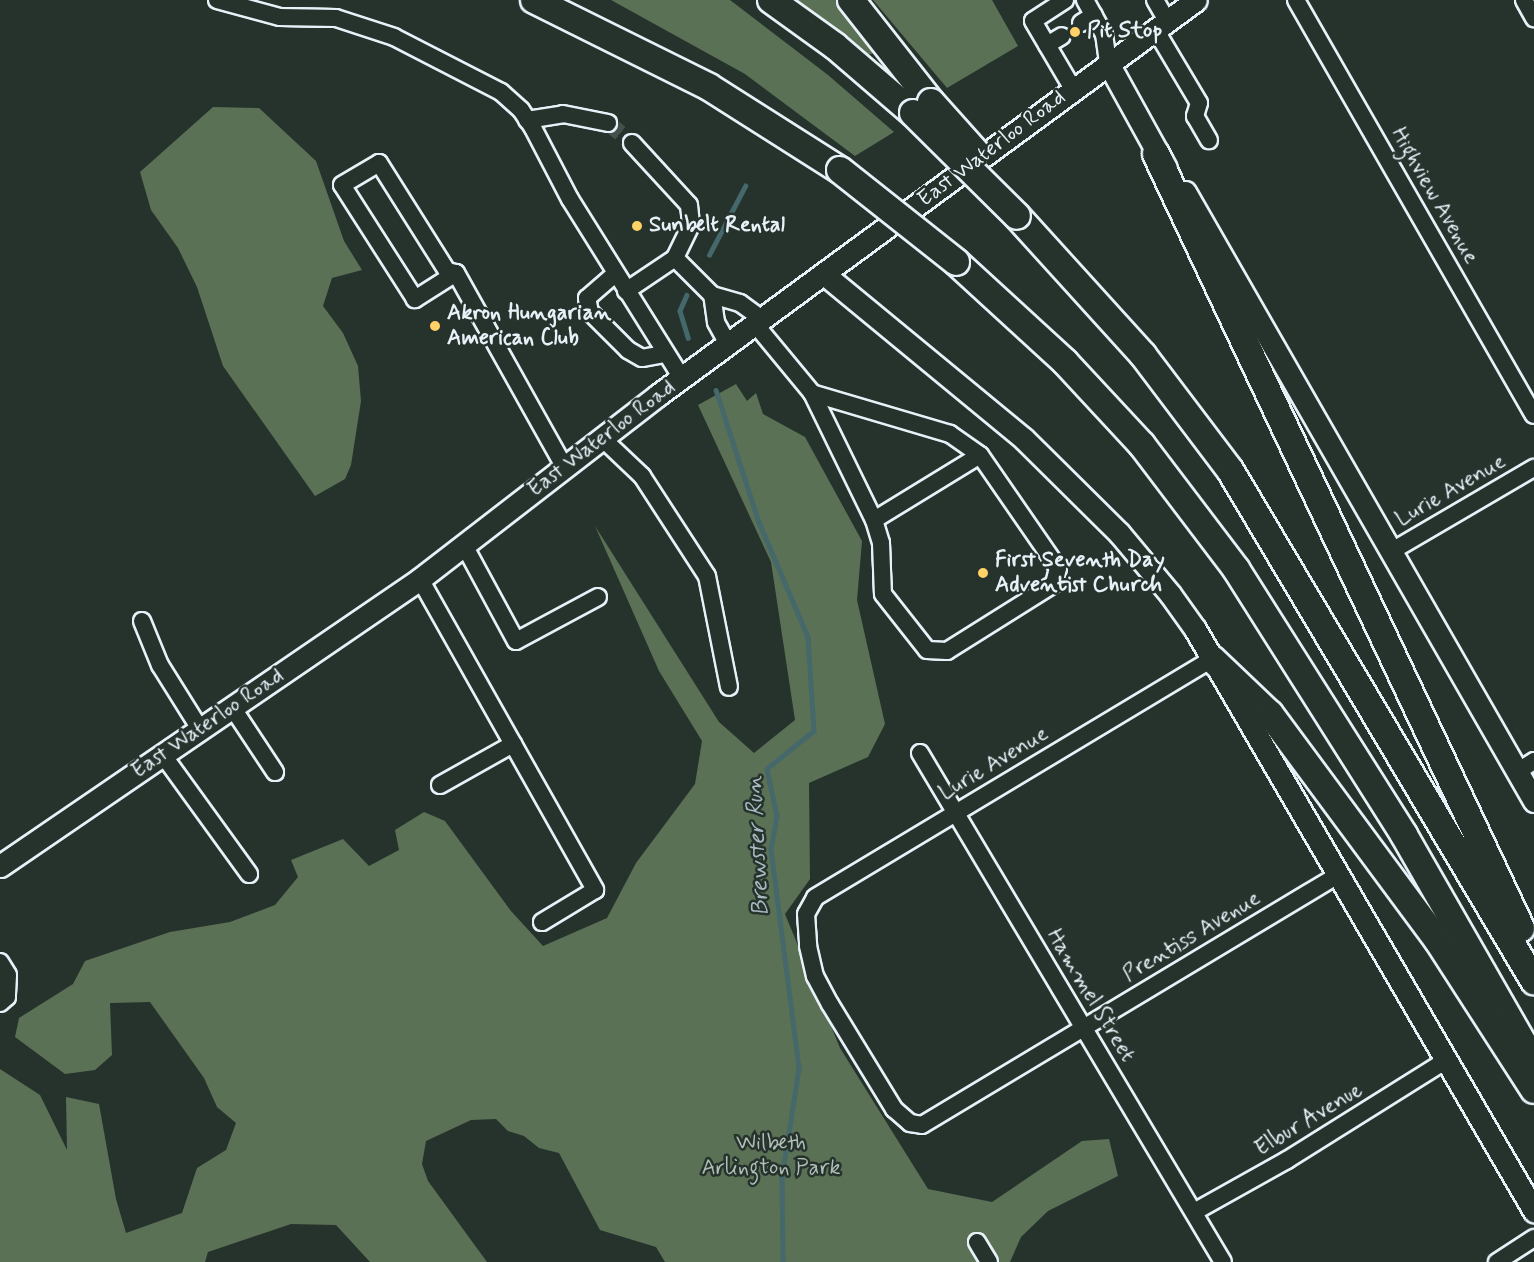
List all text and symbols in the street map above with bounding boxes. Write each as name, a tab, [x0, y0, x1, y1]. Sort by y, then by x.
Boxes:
place label: Pit Stop	[1087, 19, 1156, 45]
marker: Pit Stop	[1068, 25, 1082, 39]
street label: East Waterloo Road	[914, 85, 1070, 213]
street label: Highview Avenue	[1384, 123, 1484, 269]
place label: Sunbelt Rental	[649, 213, 787, 239]
marker: Sunbelt Rental	[630, 219, 644, 233]
place label: Akron Hungarian American Club	[447, 300, 604, 352]
marker: Akron Hungarian American Club	[428, 319, 442, 333]
street label: East Waterloo Road	[524, 375, 680, 503]
street label: Lurie Avenue	[1391, 449, 1511, 533]
place label: First Seventh Day Adventist Church	[995, 547, 1165, 598]
marker: First Seventh Day Adventist Church	[976, 566, 990, 580]
street label: East Waterloo Road	[128, 664, 288, 784]
street label: Lurie Avenue	[935, 721, 1053, 807]
water label: Brewster Run	[740, 776, 776, 916]
street label: Prentiss Avenue	[1118, 885, 1266, 989]
street label: Hammel Street	[1039, 923, 1141, 1069]
street label: Elbur Avenue	[1249, 1077, 1369, 1163]
park label: Wilbeth Arlington Park	[702, 1130, 840, 1182]

